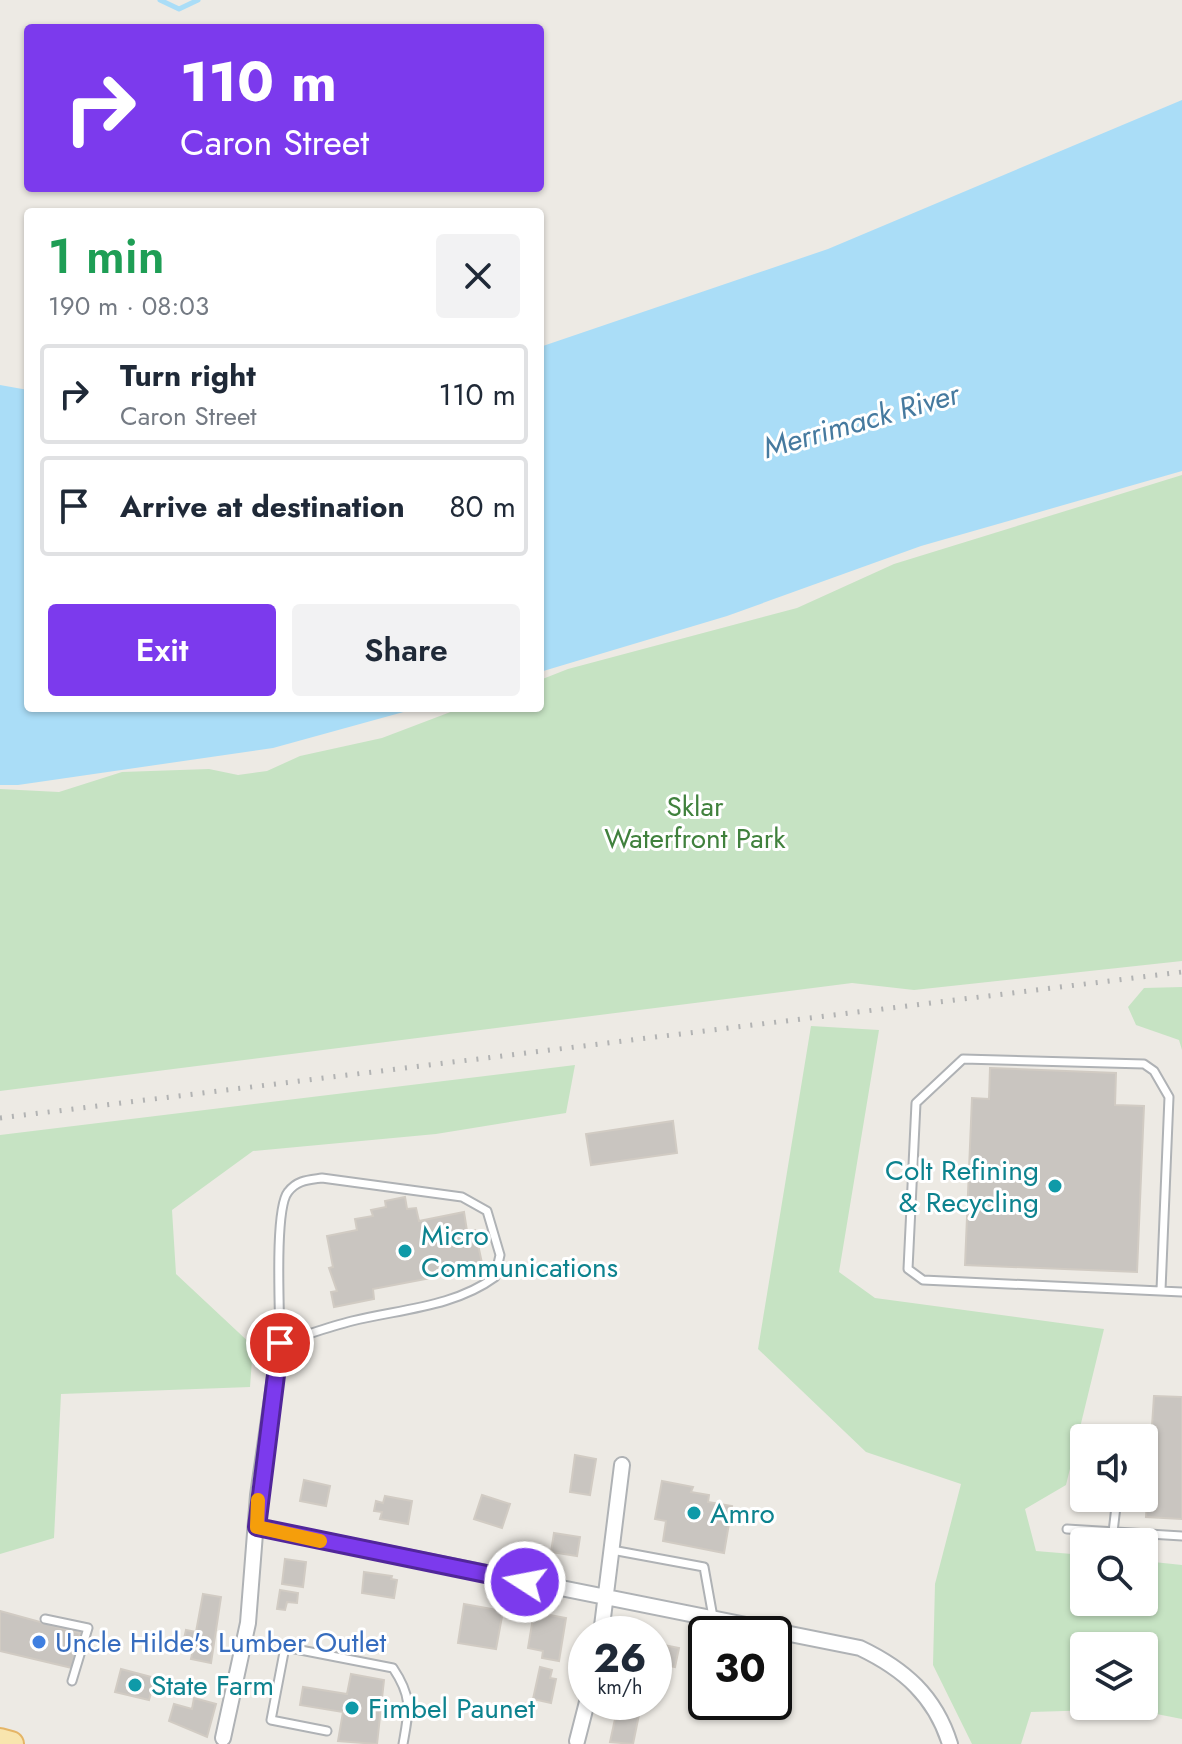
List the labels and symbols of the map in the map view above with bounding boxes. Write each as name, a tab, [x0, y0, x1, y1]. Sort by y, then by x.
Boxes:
water label: Merrimack River	[758, 371, 966, 469]
park label: Sklar Waterfront Park	[604, 786, 786, 859]
place label: Colt Refining & Recycling	[885, 1150, 1039, 1223]
marker: Colt Refining & Recycling	[1046, 1177, 1064, 1195]
place label: Micro Communications	[421, 1215, 618, 1288]
marker: Micro Communications	[396, 1242, 414, 1260]
pin	[246, 1309, 314, 1377]
place label: Amro	[710, 1493, 775, 1534]
marker: Amro	[685, 1504, 703, 1522]
position arrow	[483, 1540, 567, 1624]
speed limit sign: 30	[688, 1616, 792, 1720]
place label: Uncle Hilde's Lumber Outlet	[55, 1622, 386, 1663]
marker: Uncle Hilde's Lumber Outlet	[30, 1633, 48, 1651]
place label: State Farm	[151, 1665, 274, 1706]
marker: State Farm	[126, 1676, 144, 1694]
place label: Fimbel Paunet	[368, 1688, 535, 1729]
marker: Fimbel Paunet	[343, 1699, 361, 1717]

